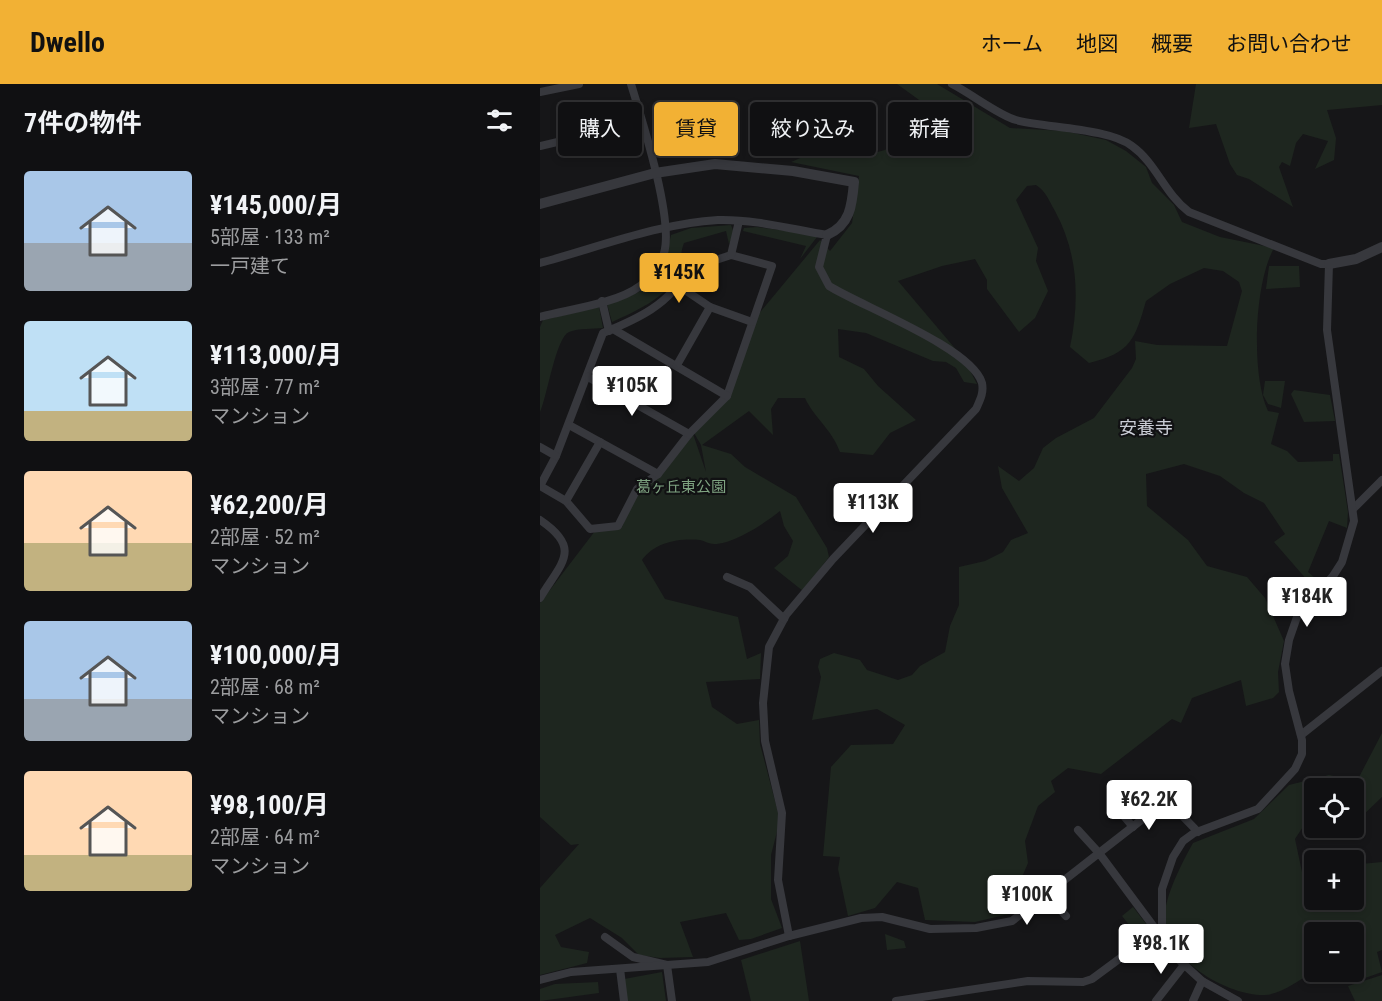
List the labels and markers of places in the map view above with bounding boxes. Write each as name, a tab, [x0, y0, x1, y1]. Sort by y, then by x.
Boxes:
pin: ¥145K	[637, 253, 721, 304]
pin: ¥105K	[590, 366, 674, 417]
pin: ¥113K	[831, 483, 915, 534]
pin: ¥184K	[1265, 577, 1349, 628]
pin: ¥62.2K	[1100, 780, 1198, 831]
pin: ¥100K	[985, 875, 1069, 926]
pin: ¥98.1K	[1112, 924, 1210, 975]

